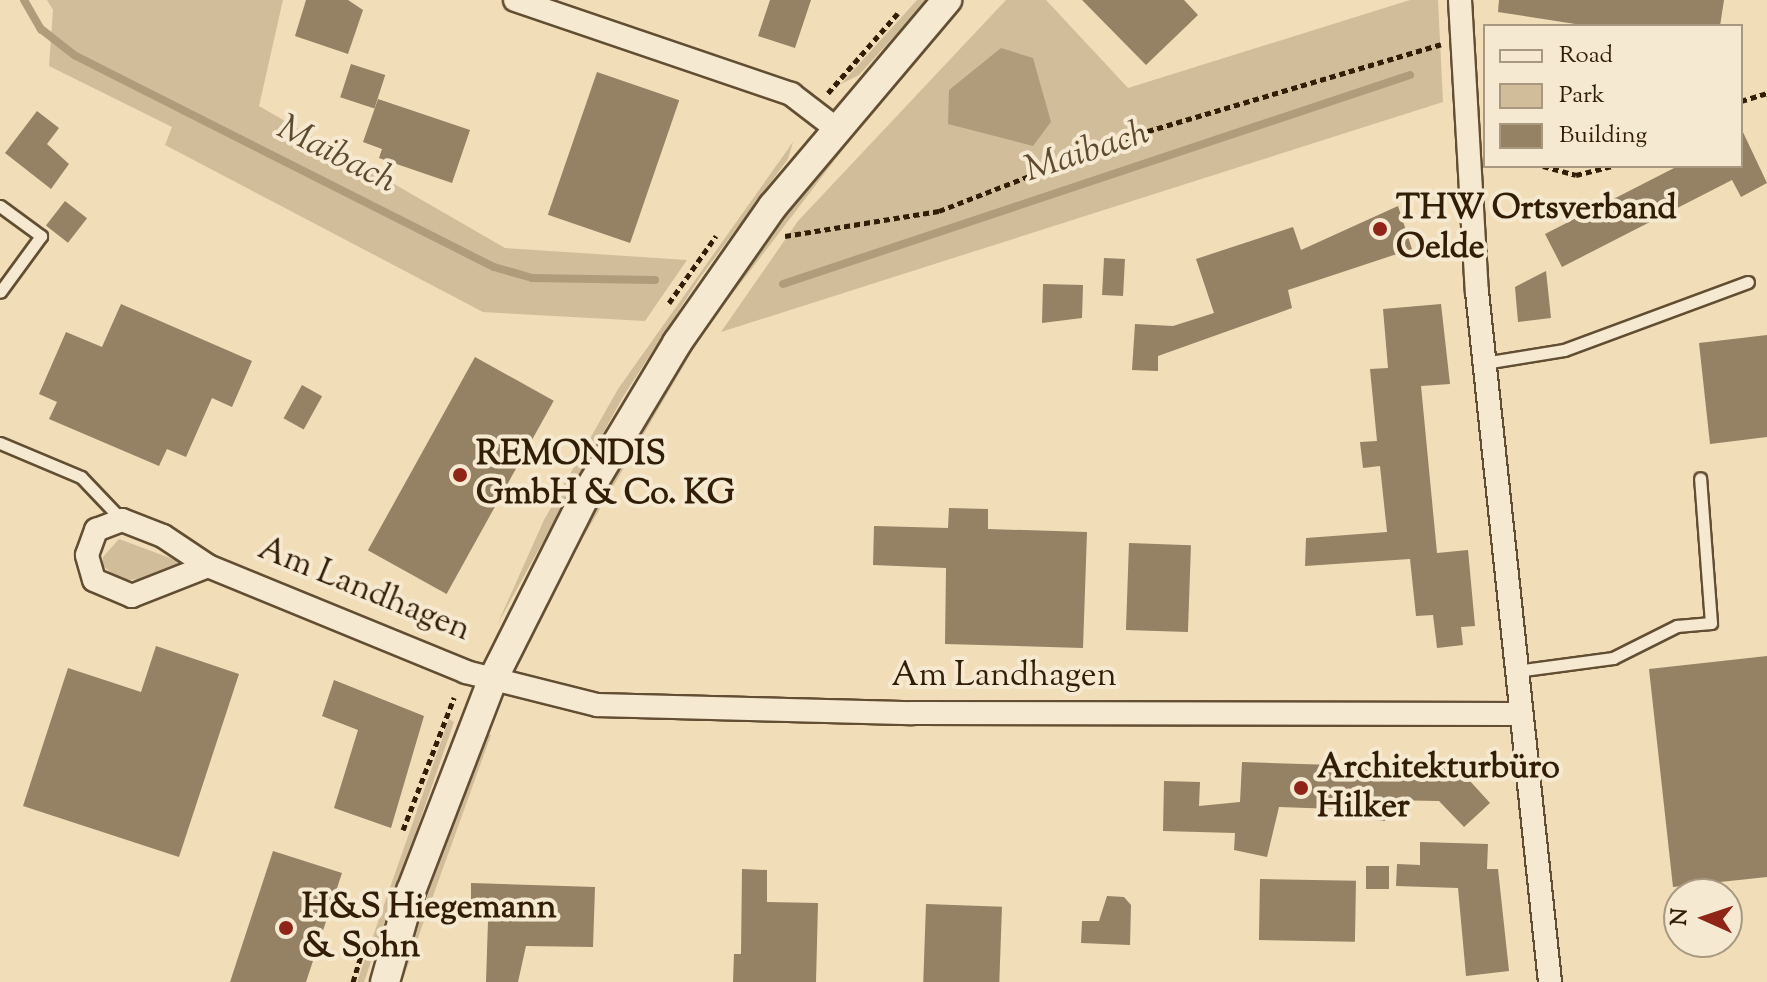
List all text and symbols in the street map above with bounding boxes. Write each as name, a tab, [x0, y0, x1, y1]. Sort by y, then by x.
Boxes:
legend	[1483, 24, 1743, 168]
text: Road	[1559, 39, 1613, 73]
text: Park	[1559, 79, 1605, 113]
water label: Maibach	[269, 108, 403, 204]
water label: Maibach	[1019, 113, 1155, 193]
text: Building	[1559, 119, 1647, 153]
place label: THW Ortsverband Oelde	[1396, 189, 1677, 268]
marker: THW Ortsverband Oelde	[1371, 220, 1389, 238]
place label: REMONDIS GmbH & Co. KG	[476, 435, 735, 514]
marker: REMONDIS GmbH & Co. KG	[451, 466, 469, 484]
street label: Am Landhagen	[252, 529, 476, 651]
street label: Am Landhagen	[891, 657, 1117, 697]
place label: Architekturbüro Hilker	[1317, 748, 1560, 828]
marker: Architekturbüro Hilker	[1292, 779, 1310, 797]
north arrow	[1663, 878, 1743, 958]
place label: H&S Hiegemann & Sohn	[302, 888, 557, 968]
text: N	[1665, 907, 1697, 926]
marker: H&S Hiegemann & Sohn	[277, 919, 295, 937]

